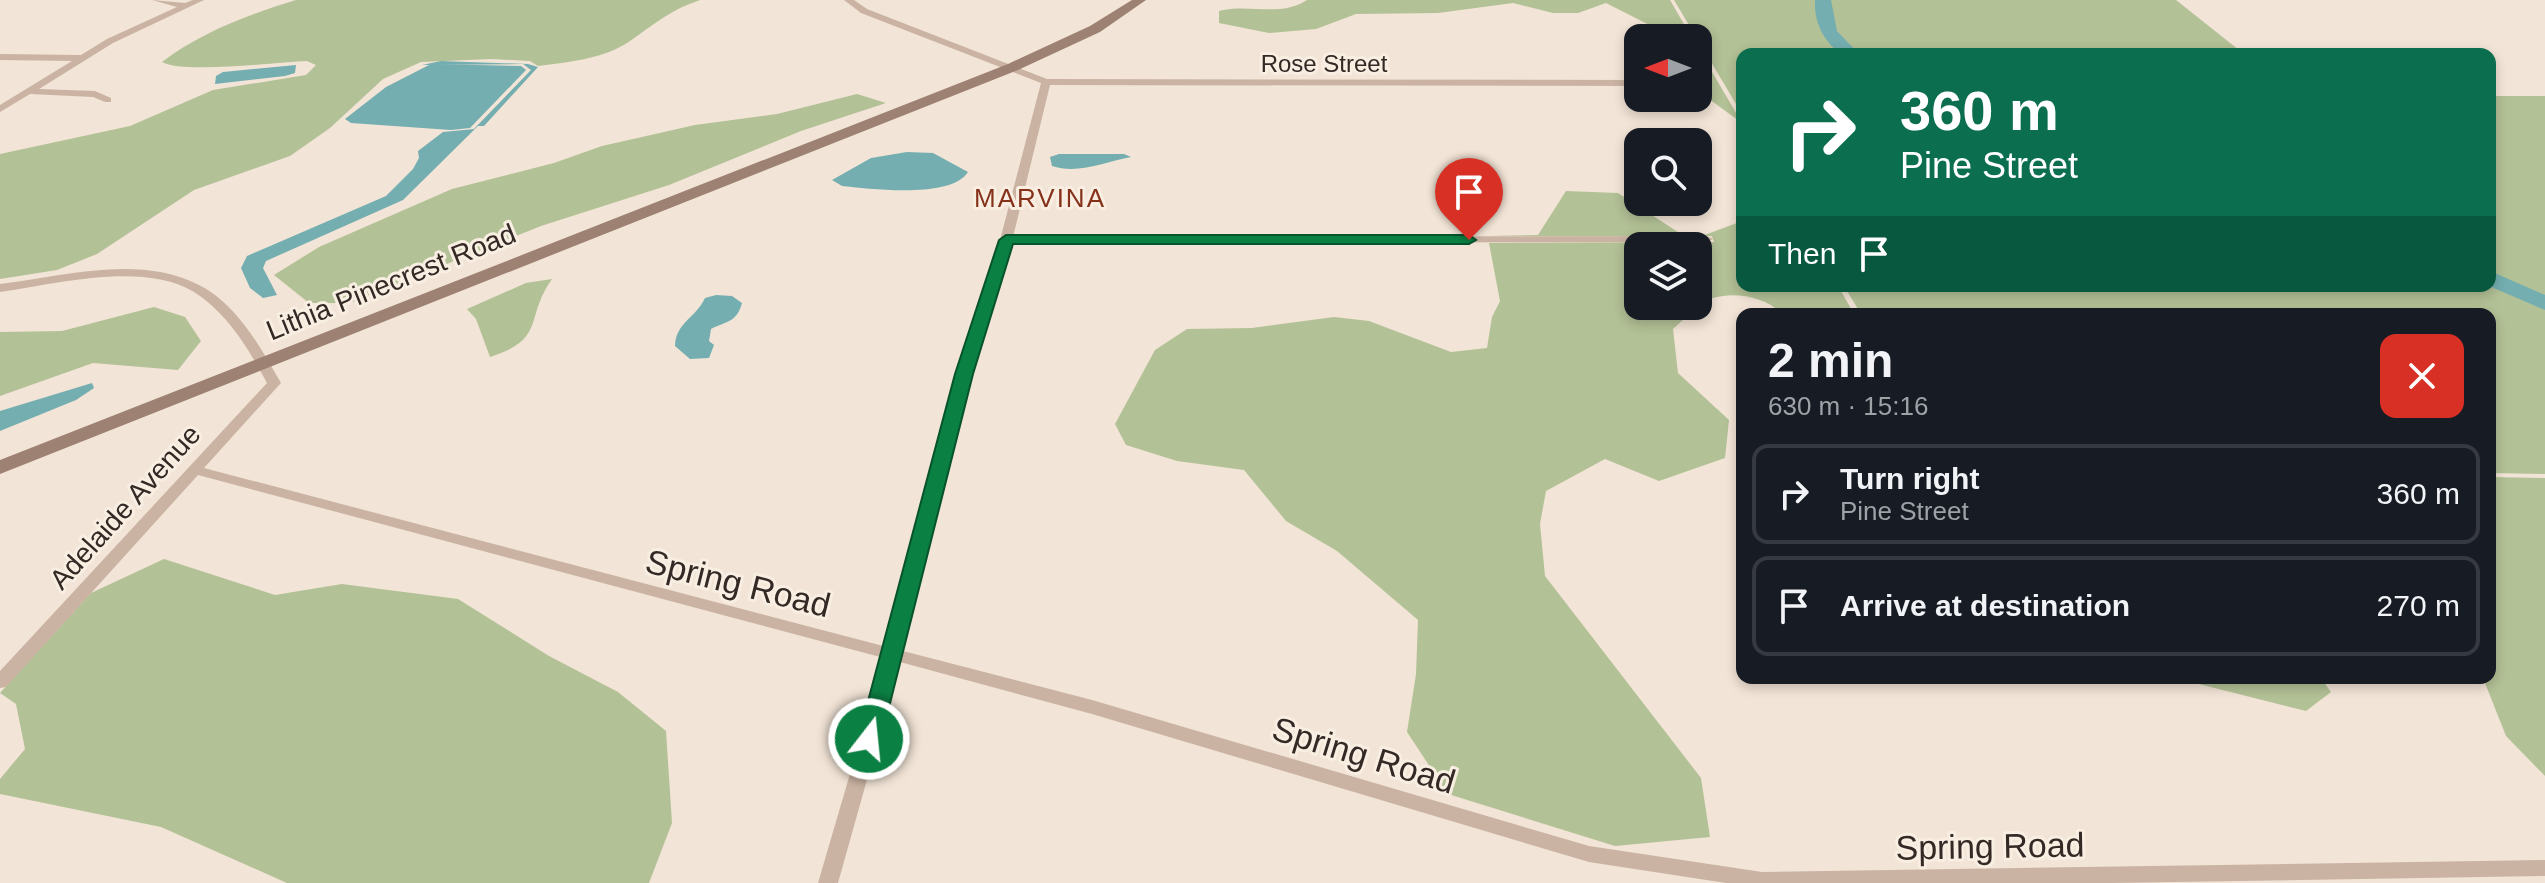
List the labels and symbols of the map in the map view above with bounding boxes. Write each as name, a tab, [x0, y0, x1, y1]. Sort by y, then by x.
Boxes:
north arrow	[1624, 24, 1712, 112]
street label: Rose Street	[1261, 50, 1388, 77]
pin	[1435, 158, 1503, 240]
district label: MARVINA	[974, 183, 1106, 213]
street label: Lithia Pinecrest Road	[262, 218, 520, 346]
street label: Adelaide Avenue	[43, 419, 207, 595]
street label: Spring Road	[642, 542, 834, 624]
position arrow	[827, 697, 911, 781]
street label: Spring Road	[1268, 709, 1460, 801]
street label: Spring Road	[1895, 825, 2085, 867]

